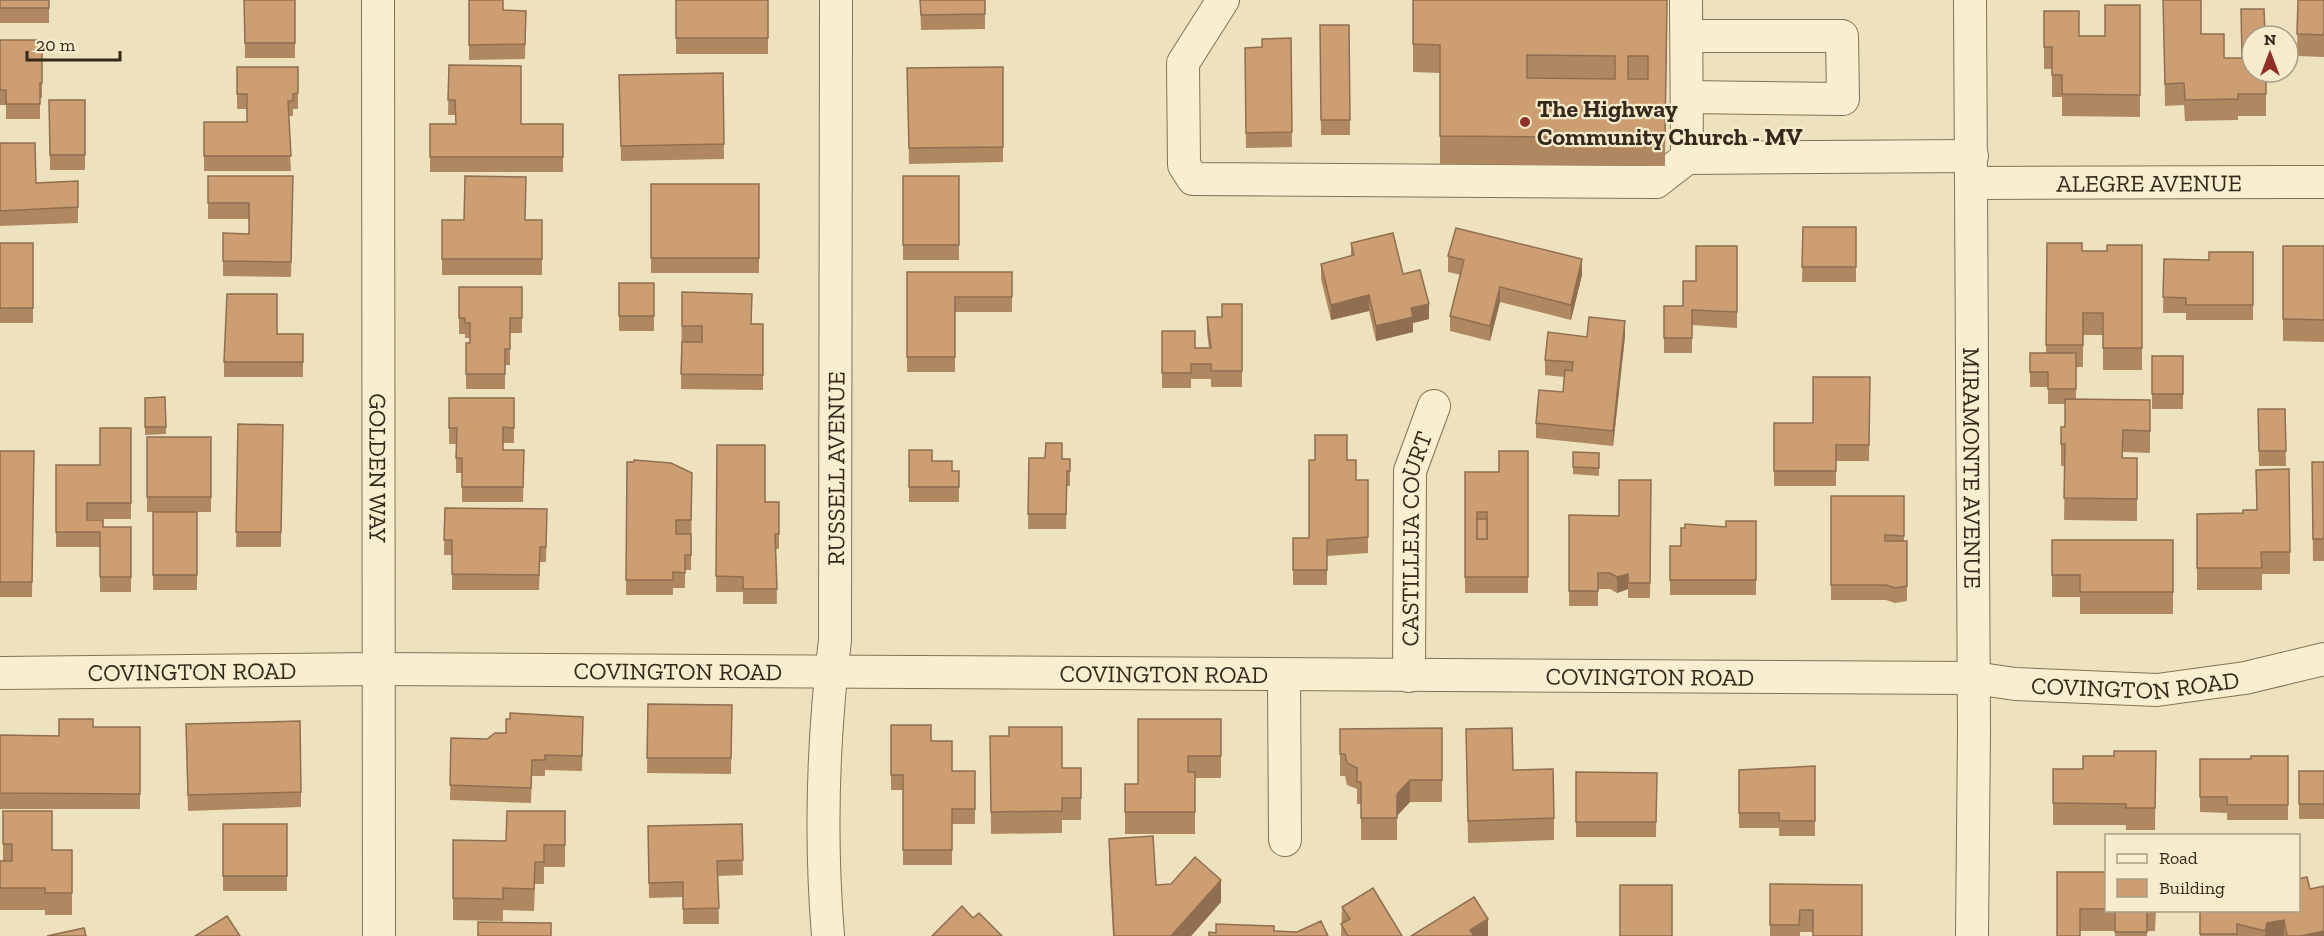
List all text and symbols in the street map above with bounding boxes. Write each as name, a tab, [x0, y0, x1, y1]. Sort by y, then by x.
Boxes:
scale bar	[27, 24, 120, 62]
north arrow	[2240, 24, 2300, 84]
text: N	[2264, 30, 2276, 49]
text: 20 m	[36, 34, 76, 56]
place label: The Highway Community Church - MV	[1537, 94, 1803, 151]
marker: The Highway Community Church - MV	[1518, 115, 1532, 129]
street label: ALEGRE AVENUE	[2056, 168, 2242, 197]
street label: MIRAMONTE AVENUE	[1957, 347, 1988, 589]
street label: RUSSELL AVENUE	[821, 371, 850, 566]
street label: GOLDEN WAY	[364, 393, 393, 543]
street label: CASTILLEJA COURT	[1395, 427, 1438, 646]
street label: COVINGTON ROAD	[87, 655, 297, 687]
street label: COVINGTON ROAD	[574, 656, 782, 686]
street label: COVINGTON ROAD	[1060, 658, 1268, 689]
street label: COVINGTON ROAD	[1546, 661, 1754, 691]
street label: COVINGTON ROAD	[2031, 664, 2241, 705]
legend	[2105, 834, 2300, 912]
text: Road	[2159, 847, 2198, 869]
text: Building	[2159, 877, 2225, 899]

